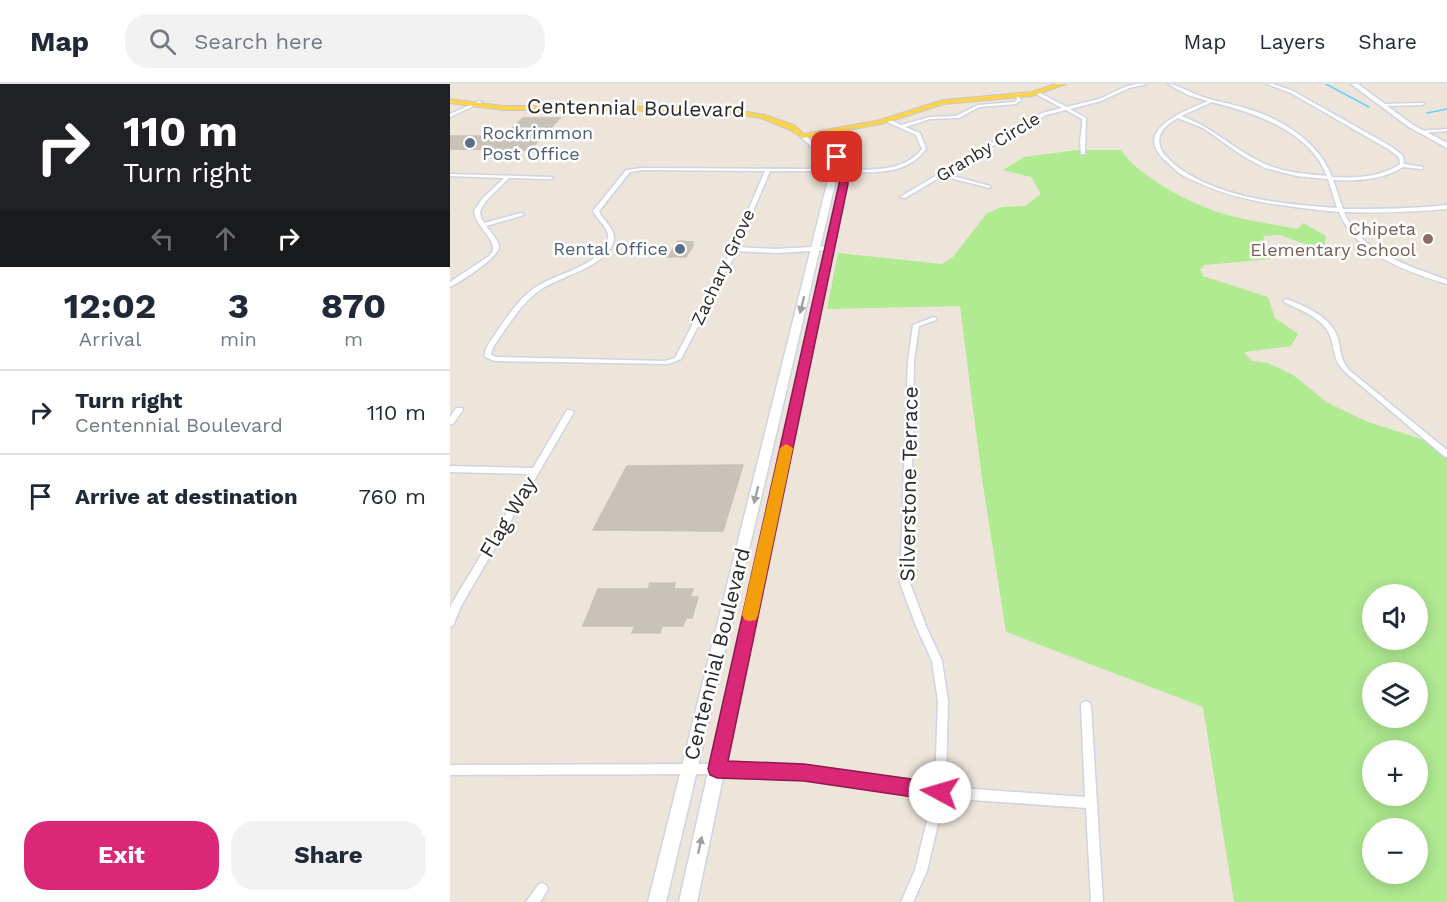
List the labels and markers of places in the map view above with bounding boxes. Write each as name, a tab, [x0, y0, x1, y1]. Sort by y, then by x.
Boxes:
place label: Rockrimmon Post Office	[482, 122, 593, 164]
pin	[811, 131, 862, 182]
marker: Rockrimmon Post Office	[463, 136, 477, 150]
place label: Chipeta Elementary School	[1250, 218, 1416, 260]
marker: Chipeta Elementary School	[1421, 232, 1435, 246]
place label: Rental Office	[553, 238, 668, 259]
marker: Rental Office	[673, 242, 687, 256]

